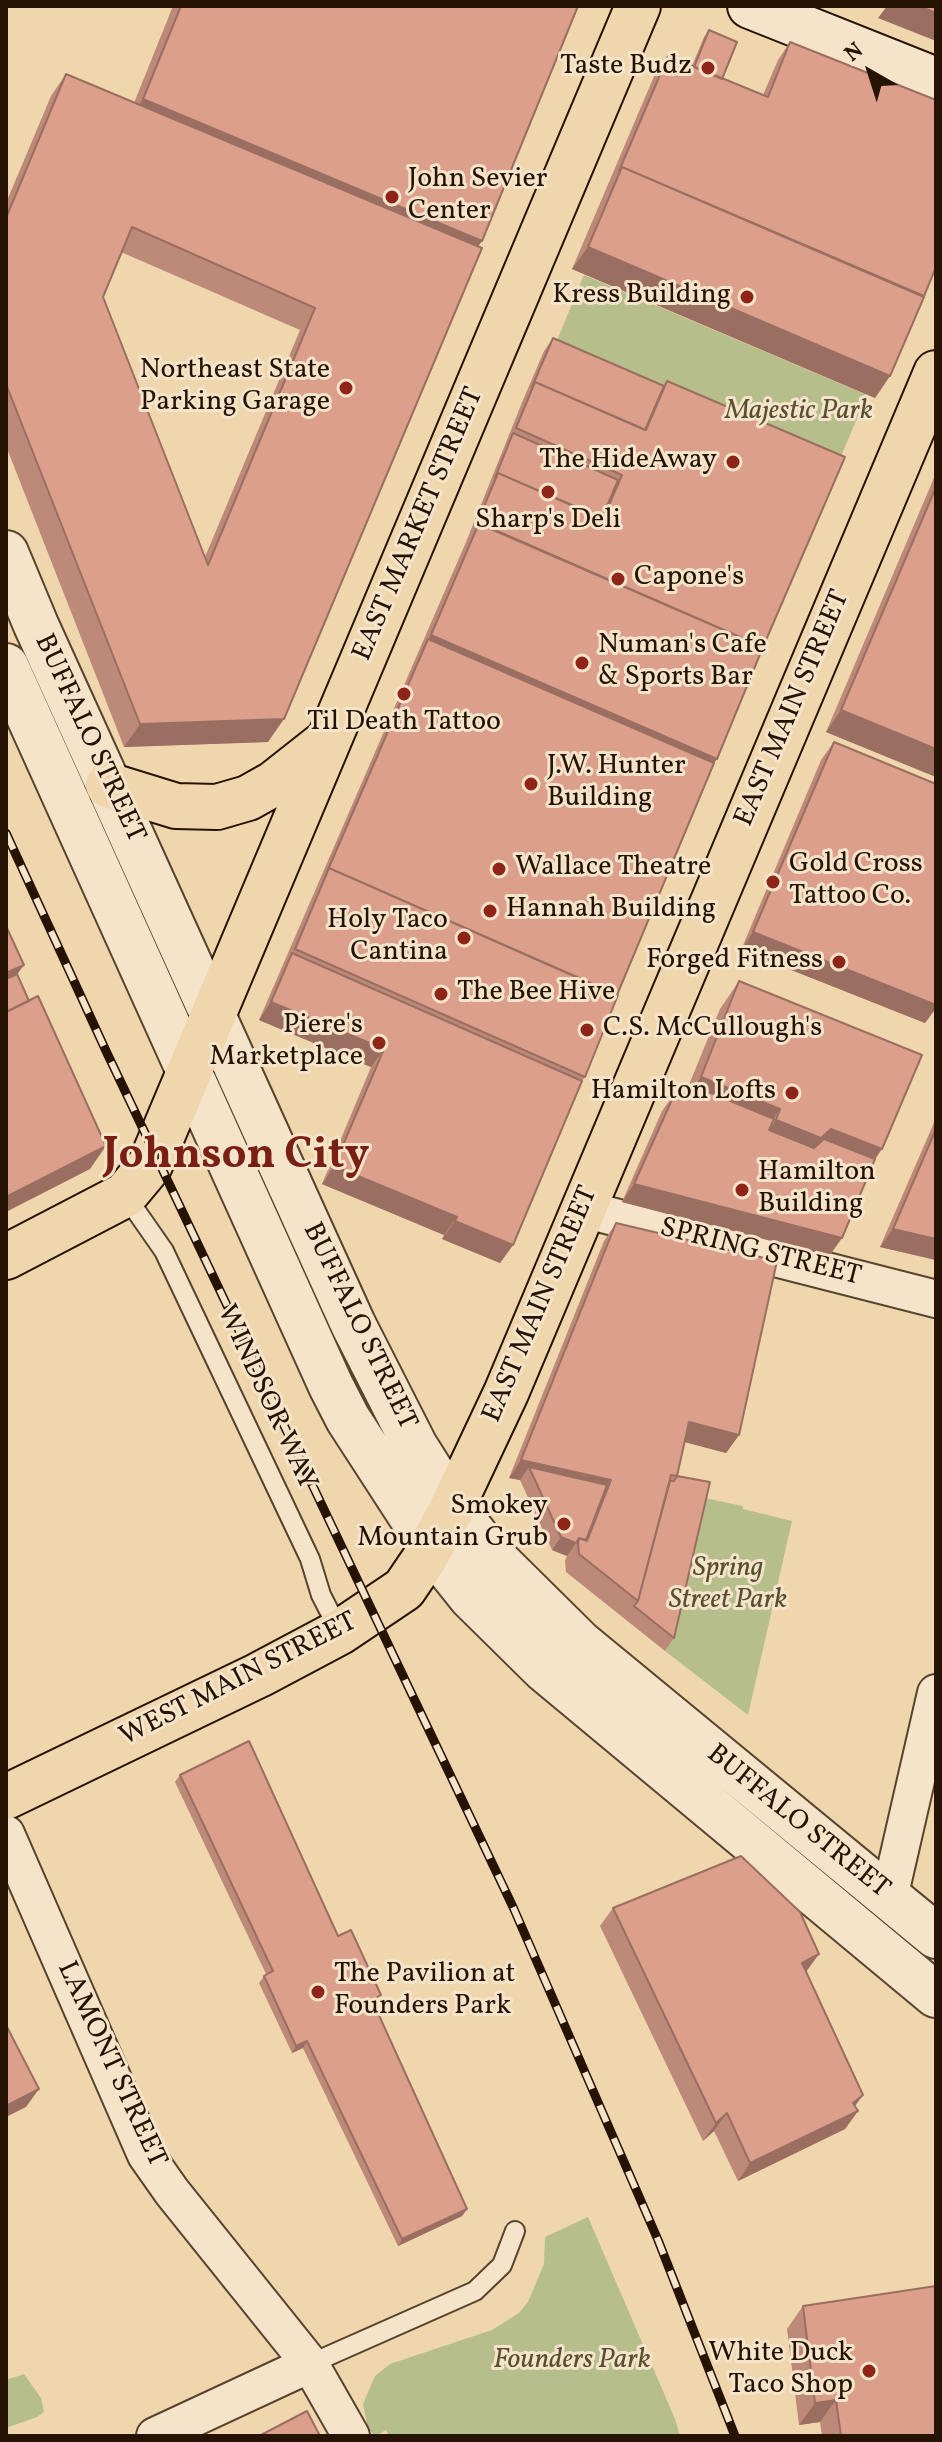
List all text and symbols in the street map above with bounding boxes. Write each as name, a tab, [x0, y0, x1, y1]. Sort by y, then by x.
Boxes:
north arrow	[830, 32, 910, 112]
text: N	[839, 36, 871, 70]
place label: Taste Budz	[560, 51, 692, 85]
marker: Taste Budz	[699, 59, 717, 77]
place label: John Sevier Center	[408, 164, 547, 230]
marker: John Sevier Center	[383, 188, 401, 206]
place label: Kress Building	[552, 280, 731, 314]
marker: Kress Building	[738, 288, 756, 306]
place label: Northeast State Parking Garage	[140, 355, 330, 421]
marker: Northeast State Parking Garage	[337, 379, 355, 397]
street label: EAST MARKET STREET	[347, 383, 493, 667]
park label: Majestic Park	[725, 396, 873, 430]
place label: The HideAway	[539, 445, 717, 479]
marker: The HideAway	[724, 453, 742, 471]
marker: Sharp's Deli	[539, 483, 557, 501]
place label: Sharp's Deli	[475, 505, 621, 539]
place label: Capone's	[634, 562, 744, 596]
marker: Capone's	[609, 570, 627, 588]
street label: EAST MAIN STREET	[729, 586, 859, 832]
street label: BUFFALO STREET	[25, 629, 151, 849]
place label: Numan's Cafe & Sports Bar	[598, 630, 767, 696]
marker: Numan's Cafe & Sports Bar	[573, 654, 591, 672]
marker: Til Death Tattoo	[395, 685, 413, 703]
place label: Til Death Tattoo	[307, 707, 501, 741]
place label: J.W. Hunter Building	[547, 751, 686, 817]
marker: J.W. Hunter Building	[522, 775, 540, 793]
place label: Gold Cross Tattoo Co.	[789, 849, 923, 915]
place label: Wallace Theatre	[515, 852, 711, 886]
marker: Wallace Theatre	[490, 860, 508, 878]
marker: Gold Cross Tattoo Co.	[764, 873, 782, 891]
place label: Hannah Building	[506, 894, 716, 928]
marker: Hannah Building	[481, 902, 499, 920]
place label: Holy Taco Cantina	[327, 905, 448, 971]
marker: Holy Taco Cantina	[455, 929, 473, 947]
place label: Forged Fitness	[646, 945, 823, 979]
marker: Forged Fitness	[830, 953, 848, 971]
place label: The Bee Hive	[457, 977, 615, 1011]
marker: The Bee Hive	[432, 985, 450, 1003]
place label: Piere's Marketplace	[209, 1010, 363, 1076]
place label: C.S. McCullough's	[603, 1013, 822, 1047]
marker: C.S. McCullough's	[578, 1021, 596, 1039]
marker: Piere's Marketplace	[370, 1034, 388, 1052]
place label: Hamilton Lofts	[591, 1076, 776, 1110]
marker: Hamilton Lofts	[783, 1084, 801, 1102]
district label: Johnson City	[103, 1133, 369, 1185]
place label: Hamilton Building	[758, 1157, 876, 1223]
marker: Hamilton Building	[733, 1181, 751, 1199]
street label: EAST MAIN STREET	[477, 1182, 607, 1428]
street label: SPRING STREET	[656, 1213, 864, 1295]
street label: BUFFALO STREET	[293, 1218, 423, 1436]
street label: WINDSOR WAY	[207, 1300, 323, 1496]
place label: Smokey Mountain Grub	[357, 1491, 548, 1557]
marker: Smokey Mountain Grub	[555, 1515, 573, 1533]
park label: Spring Street Park	[669, 1553, 787, 1619]
street label: WEST MAIN STREET	[115, 1607, 363, 1755]
street label: BUFFALO STREET	[699, 1739, 895, 1907]
street label: LAMONT STREET	[48, 1957, 172, 2173]
place label: The Pavilion at Founders Park	[334, 1959, 515, 2025]
marker: The Pavilion at Founders Park	[309, 1983, 327, 2001]
place label: White Duck Taco Shop	[708, 2338, 853, 2404]
park label: Founders Park	[493, 2345, 651, 2379]
marker: White Duck Taco Shop	[860, 2362, 878, 2380]

